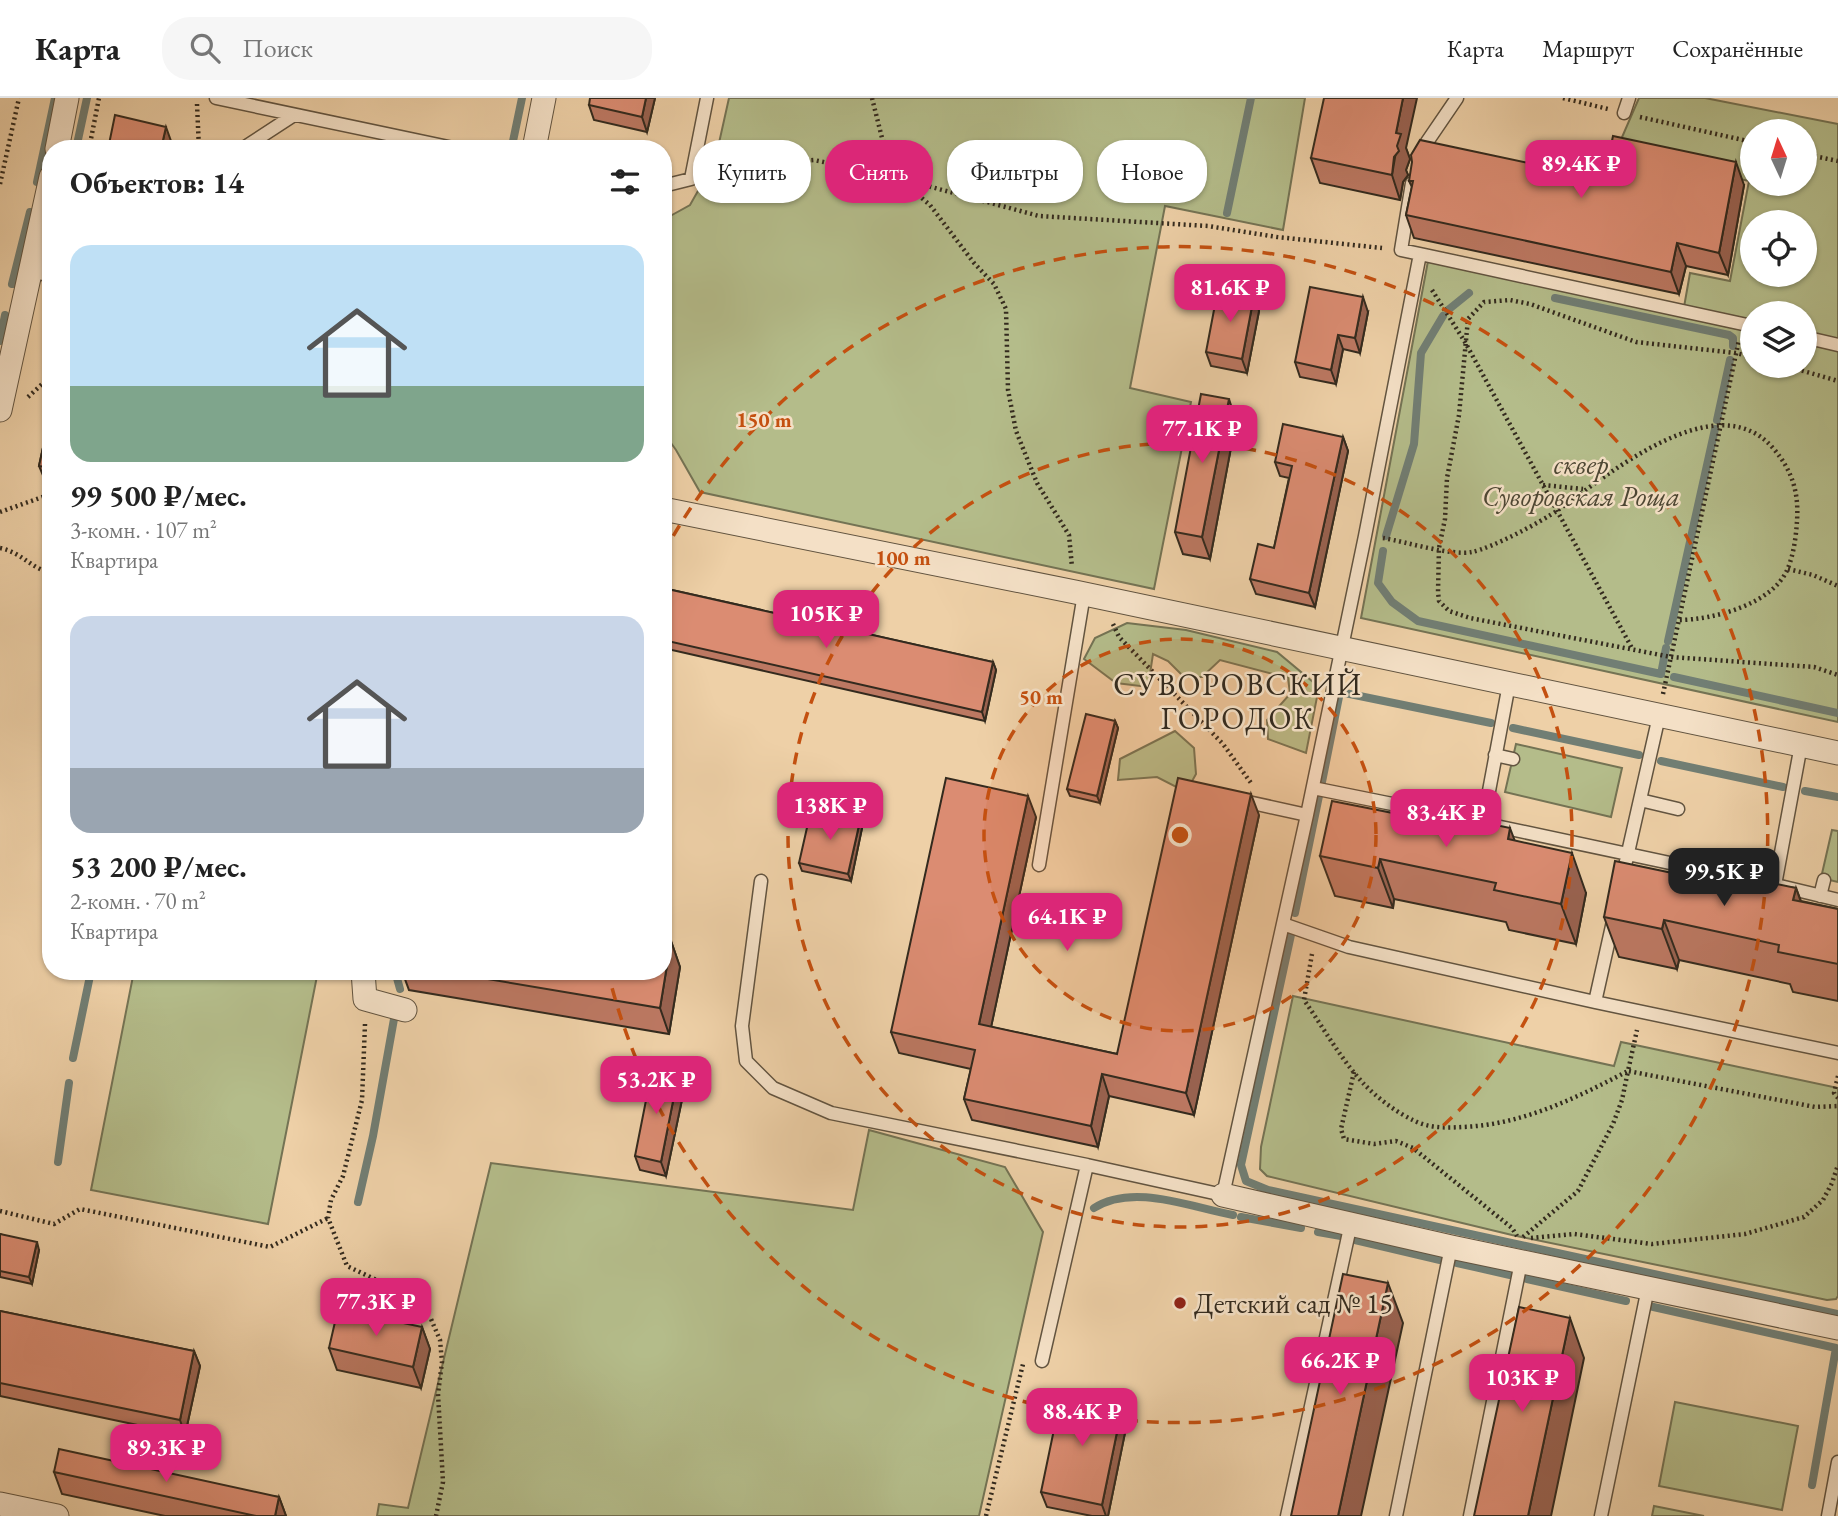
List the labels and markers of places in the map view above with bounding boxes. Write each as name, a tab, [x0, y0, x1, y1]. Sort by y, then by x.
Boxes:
pin: 89.4K ₽	[1516, 140, 1646, 200]
pin: 81.6K ₽	[1165, 264, 1295, 324]
pin: 77.1K ₽	[1137, 406, 1267, 465]
pin: 105K ₽	[769, 590, 883, 650]
pin: 138K ₽	[773, 782, 887, 842]
pin: 83.4K ₽	[1381, 790, 1511, 849]
centre of rings	[1168, 823, 1192, 847]
pin: 99.5K ₽	[1659, 848, 1789, 908]
pin: 64.1K ₽	[1002, 894, 1132, 953]
pin: 53.2K ₽	[591, 1056, 721, 1116]
pin: 77.3K ₽	[311, 1278, 441, 1338]
place label: Детский сад № 15	[1194, 1285, 1393, 1321]
marker: Детский сад № 15	[1172, 1295, 1188, 1311]
pin: 66.2K ₽	[1275, 1338, 1405, 1397]
pin: 103K ₽	[1465, 1354, 1579, 1414]
pin: 88.4K ₽	[1017, 1388, 1147, 1448]
pin: 89.3K ₽	[101, 1424, 231, 1484]

